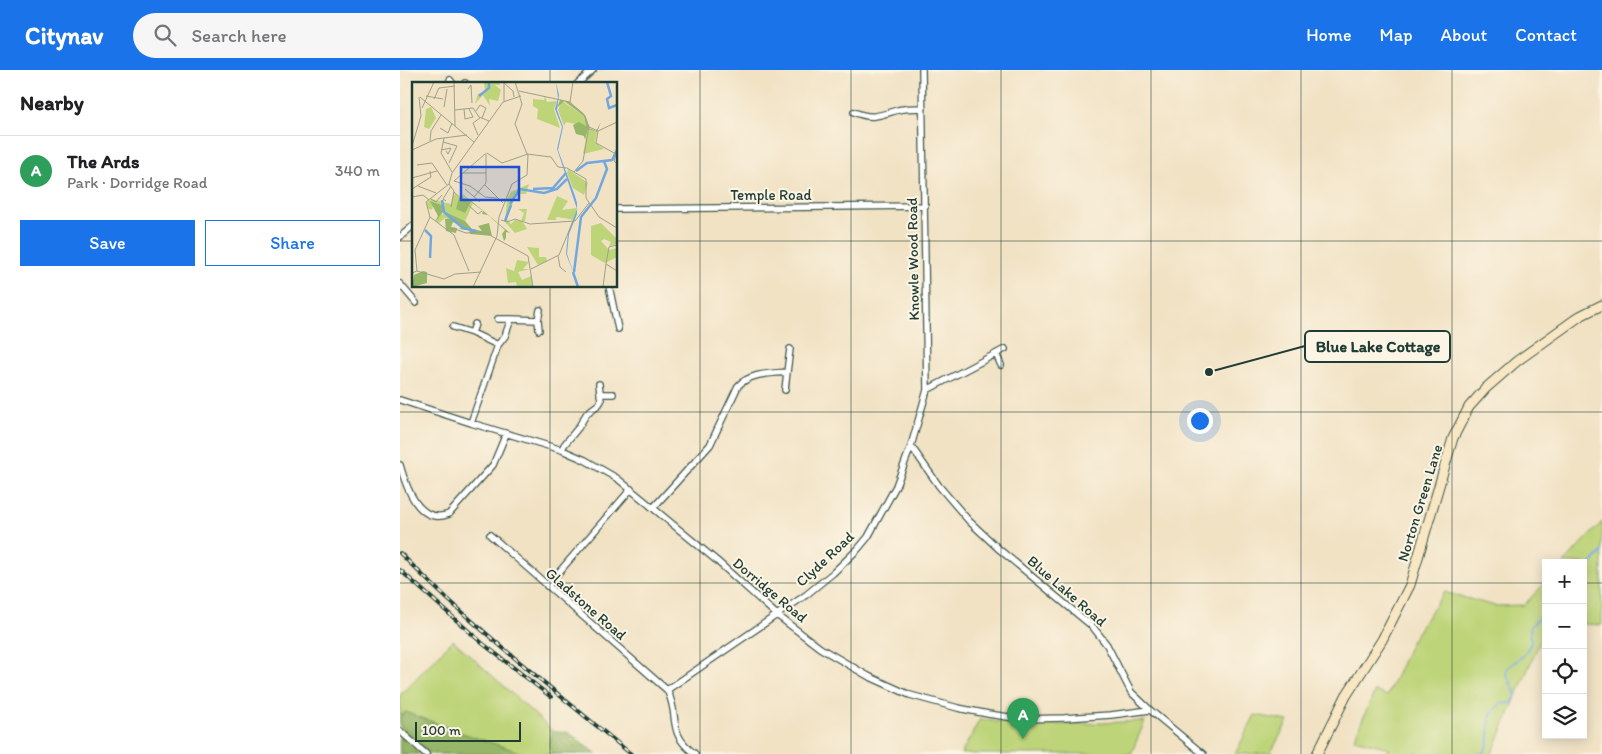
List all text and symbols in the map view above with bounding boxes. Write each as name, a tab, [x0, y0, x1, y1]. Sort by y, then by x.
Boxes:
search box	[133, 13, 483, 58]
text: Citynav	[25, 21, 103, 50]
icon: search	[151, 21, 179, 49]
text: Search here	[191, 24, 287, 47]
text: Home	[1306, 24, 1352, 46]
text: Map	[1380, 24, 1413, 46]
text: About	[1441, 24, 1487, 46]
text: Contact	[1515, 24, 1577, 46]
inset map	[412, 82, 618, 288]
text: Nearby	[20, 90, 84, 115]
text: The Ards	[67, 150, 139, 173]
text: A	[31, 161, 41, 180]
text: 340 m	[335, 161, 380, 180]
text: Park · Dorridge Road	[67, 173, 207, 192]
street label: Temple Road	[730, 186, 813, 204]
street label: Knowle Wood Road	[903, 197, 923, 321]
button: Save	[20, 220, 195, 266]
button: Share	[205, 220, 380, 266]
callout: Blue Lake Cottage	[1305, 331, 1450, 362]
text: Blue Lake Cottage	[1316, 337, 1441, 357]
your location	[1187, 408, 1213, 434]
street label: Norton Green Lane	[1394, 442, 1446, 564]
street label: Clyde Road	[792, 527, 858, 590]
street label: Blue Lake Road	[1024, 552, 1110, 630]
street label: Dorridge Road	[729, 554, 811, 626]
map controls	[1542, 559, 1587, 739]
button: +	[1542, 559, 1587, 604]
street label: Gladstone Road	[542, 564, 630, 644]
button: −	[1542, 604, 1587, 649]
button: locate	[1542, 649, 1587, 694]
button: layers	[1542, 694, 1587, 739]
pin: A	[1007, 698, 1039, 739]
scale bar	[415, 719, 521, 742]
text: 100 m	[422, 722, 461, 739]

